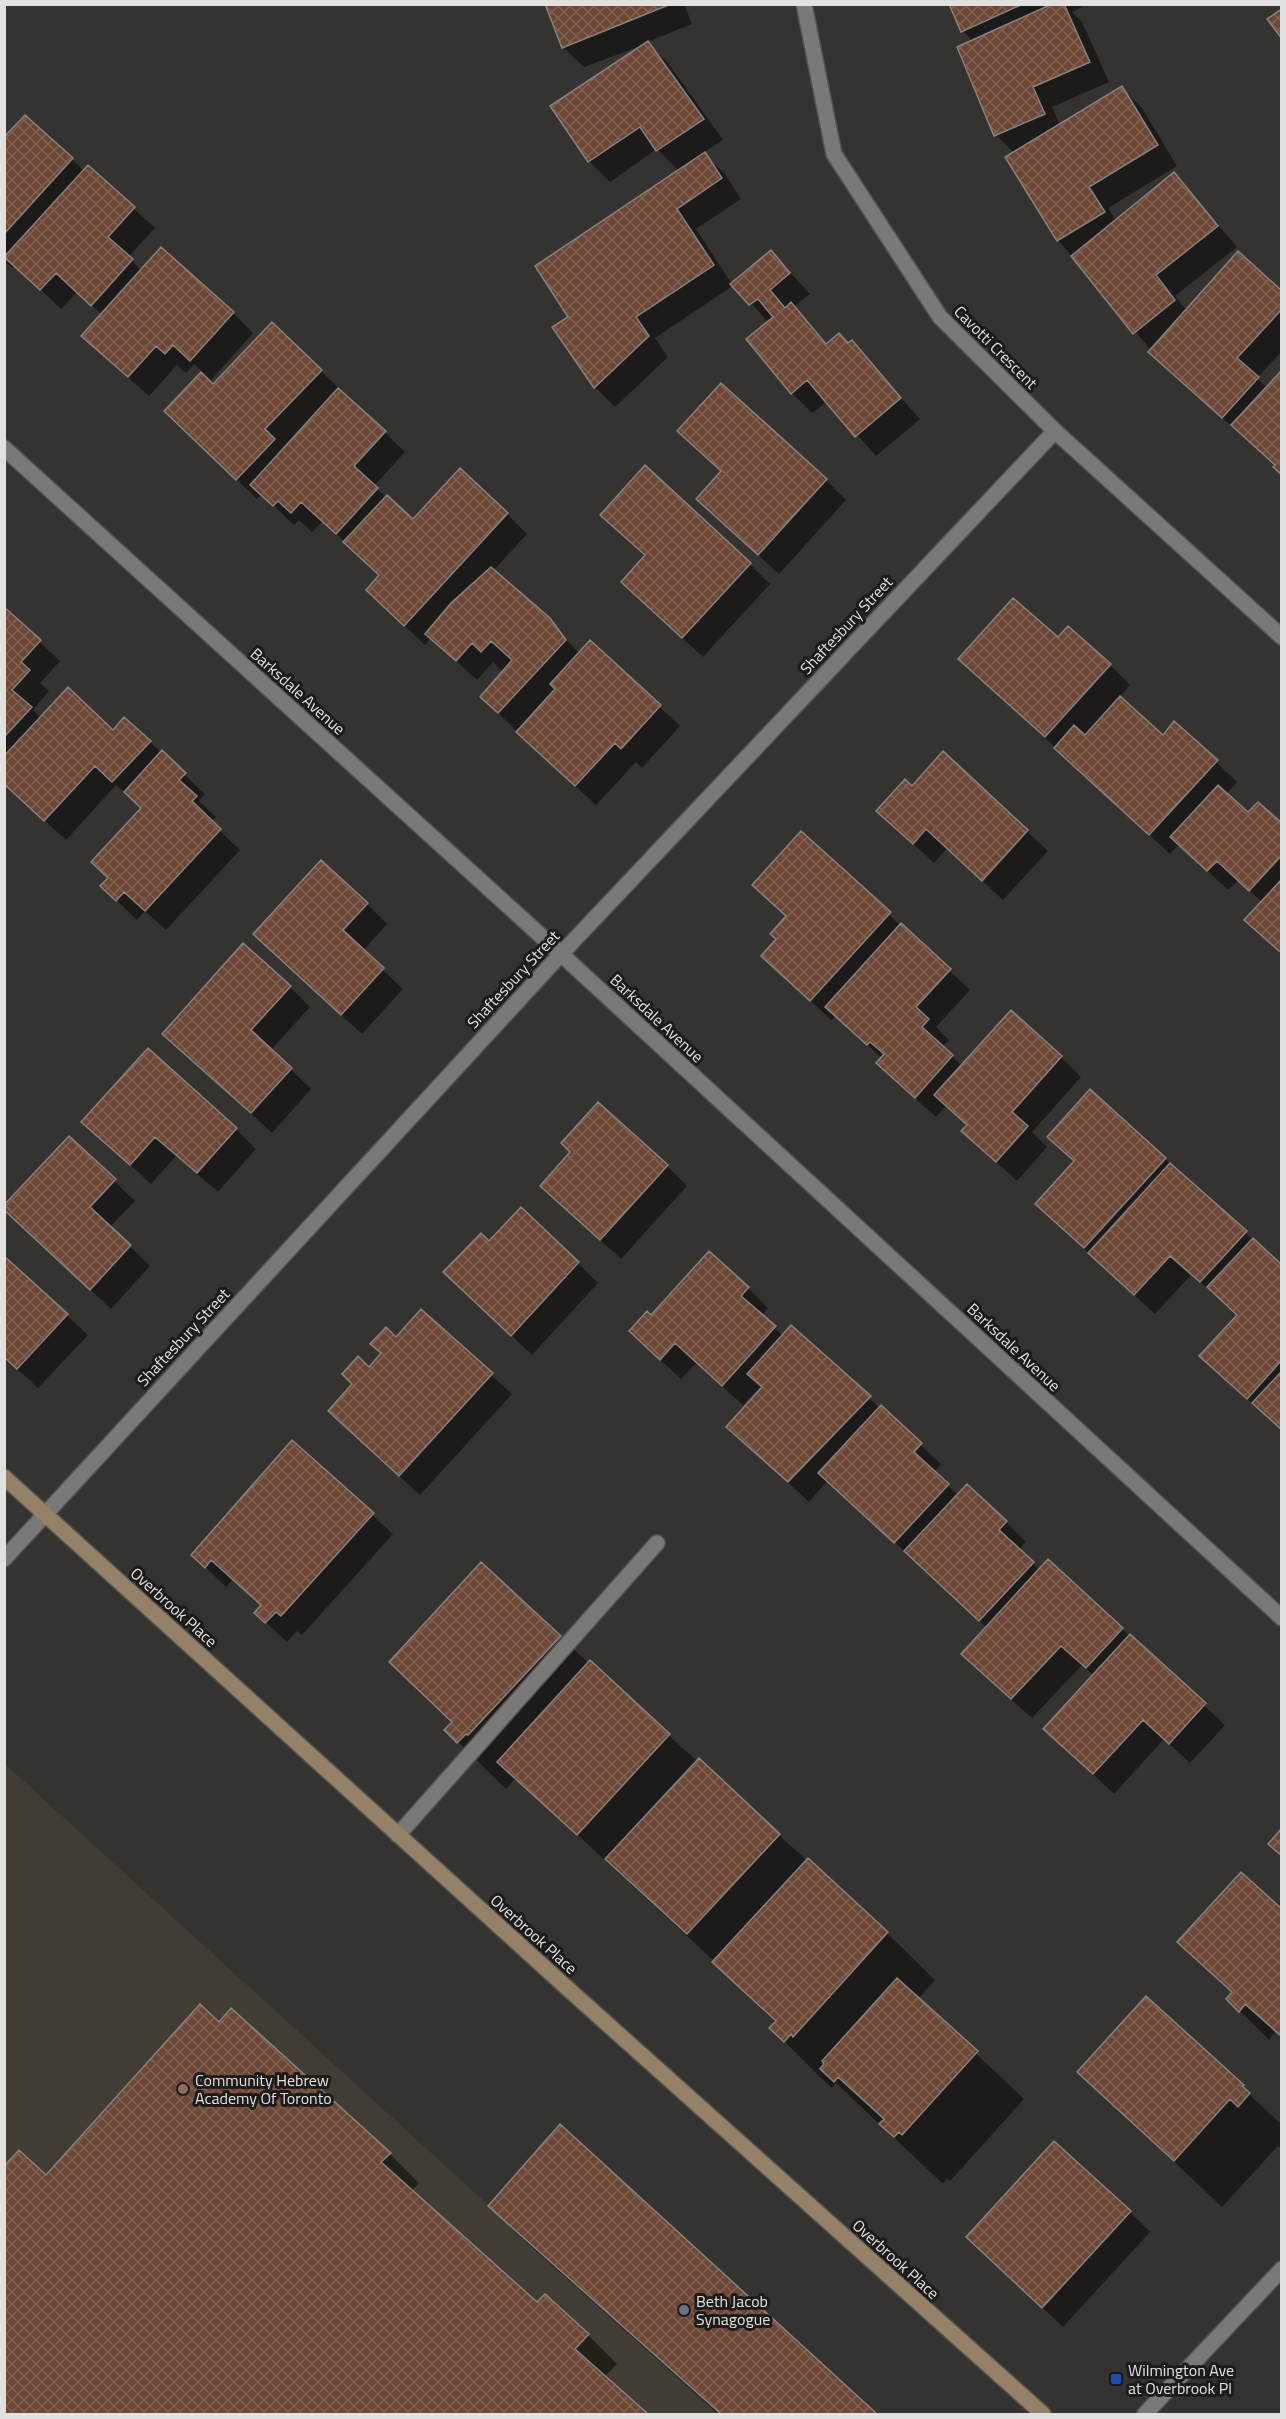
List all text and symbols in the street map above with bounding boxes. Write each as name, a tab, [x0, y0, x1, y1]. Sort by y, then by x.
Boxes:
street label: Cavotti Crescent	[949, 300, 1043, 394]
street label: Shaftesbury Street	[794, 570, 898, 679]
street label: Barksdale Avenue	[245, 642, 351, 740]
street label: Shaftesbury Street	[461, 924, 565, 1033]
street label: Barksdale Avenue	[605, 968, 709, 1068]
street label: Shaftesbury Street	[131, 1282, 235, 1391]
street label: Barksdale Avenue	[962, 1297, 1066, 1397]
street label: Overbrook Place	[125, 1561, 223, 1653]
street label: Overbrook Place	[485, 1888, 583, 1980]
place label: Community Hebrew Academy Of Toronto	[195, 2068, 332, 2110]
marker: Community Hebrew Academy Of Toronto	[176, 2082, 190, 2096]
street label: Overbrook Place	[847, 2213, 945, 2305]
place label: Beth Jacob Synagogue	[696, 2289, 770, 2331]
marker: Beth Jacob Synagogue	[677, 2303, 691, 2317]
place label: Wilmington Ave at Overbrook Pl	[1128, 2358, 1234, 2400]
marker: Wilmington Ave at Overbrook Pl	[1109, 2372, 1123, 2386]

